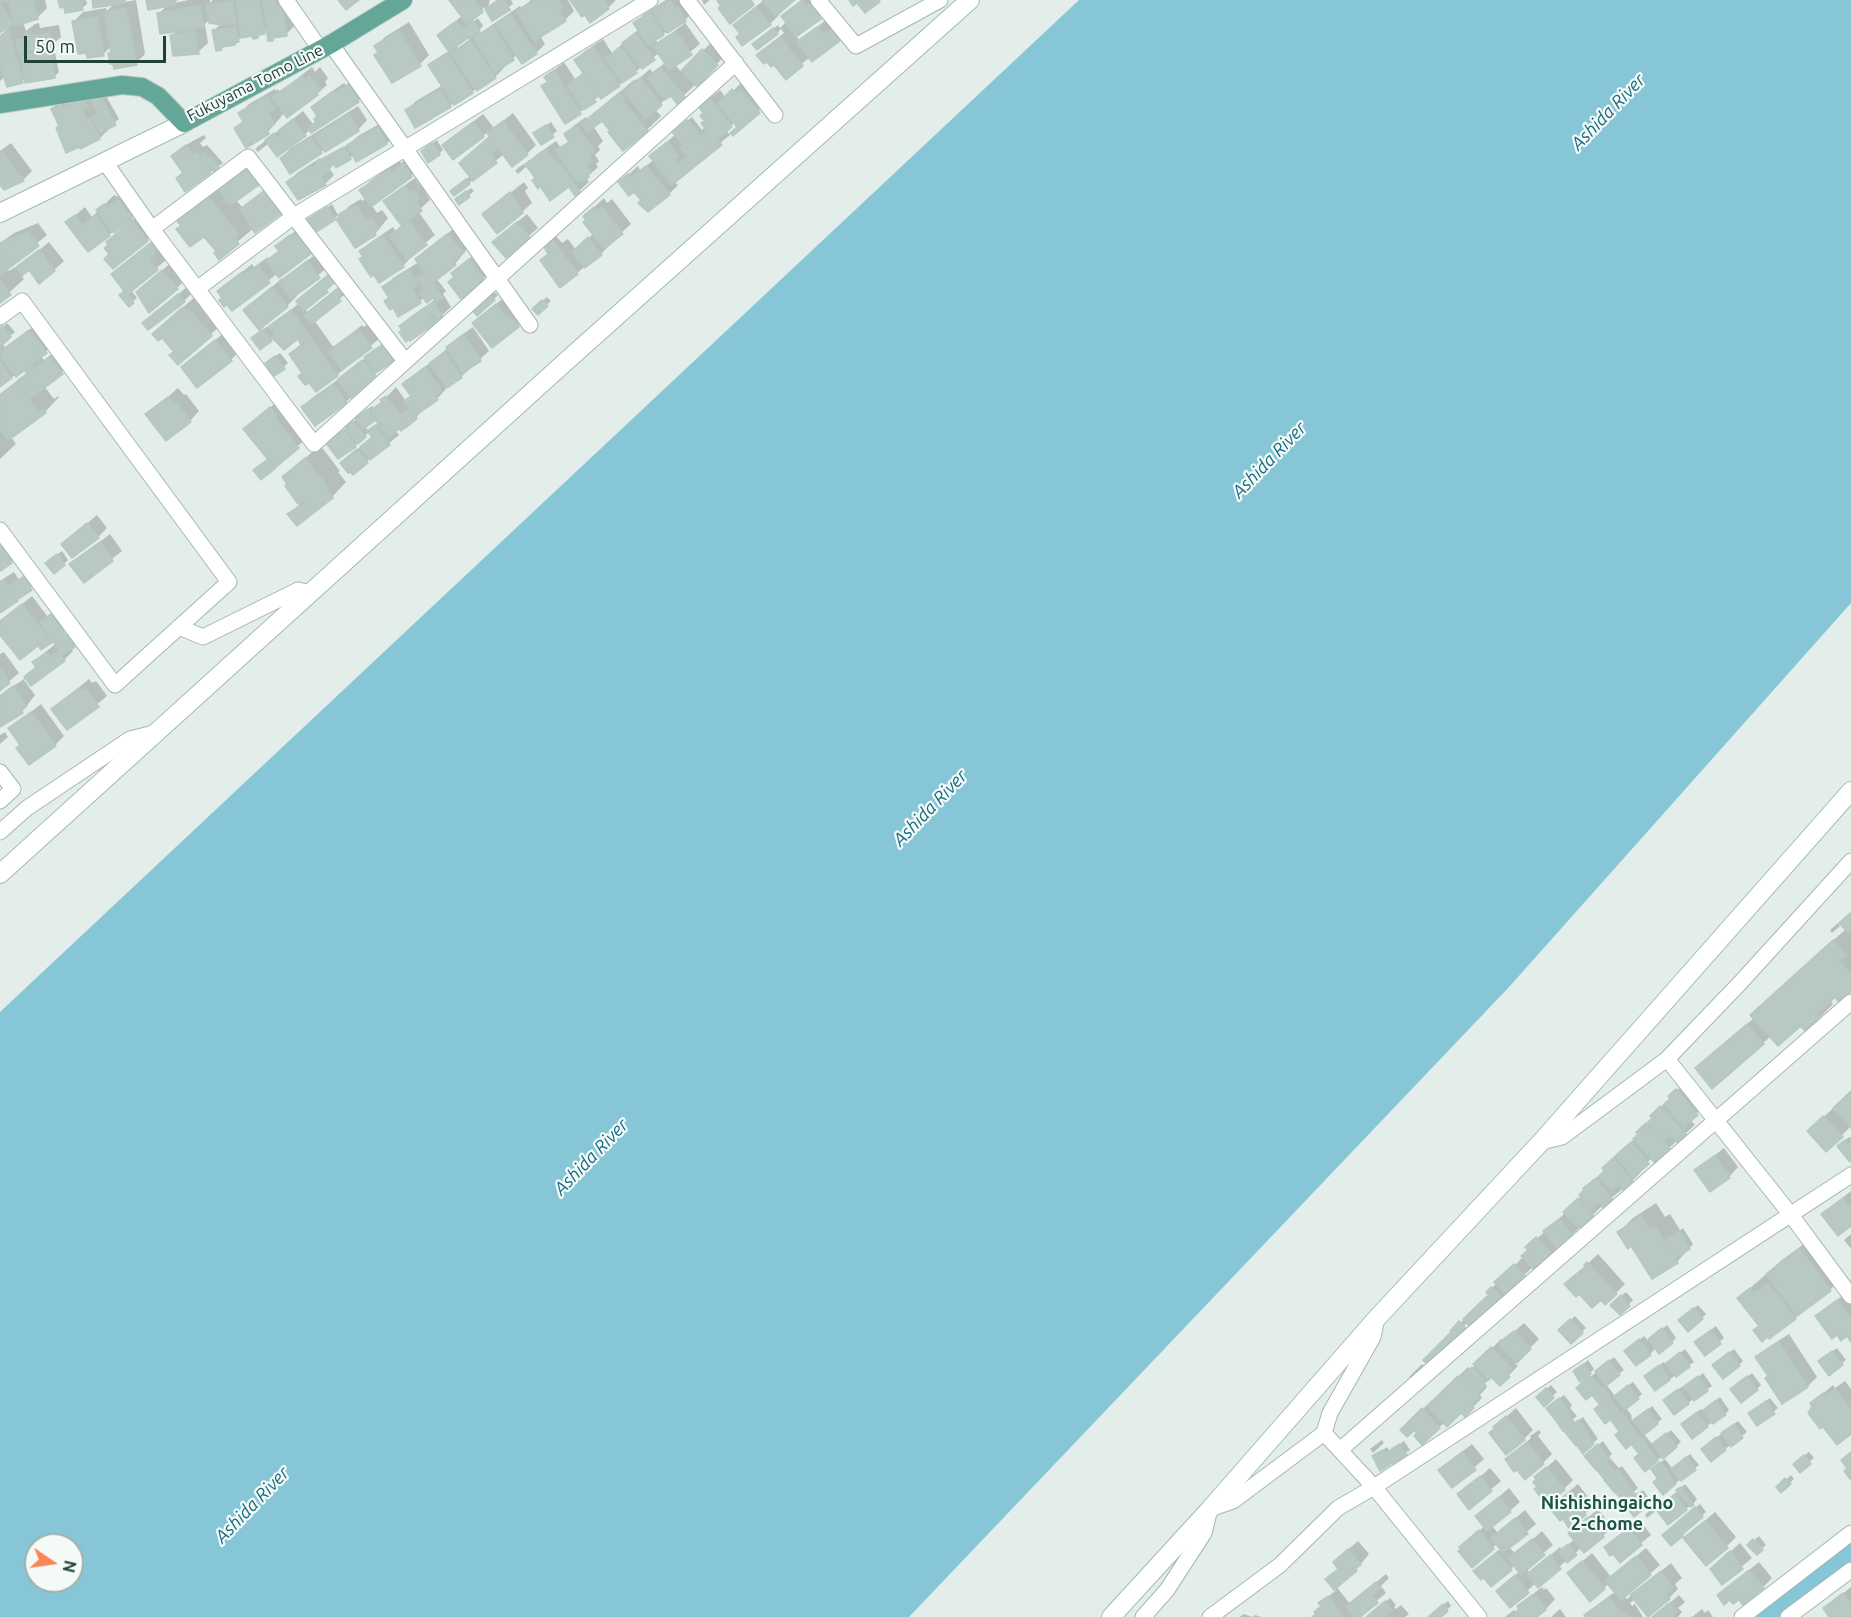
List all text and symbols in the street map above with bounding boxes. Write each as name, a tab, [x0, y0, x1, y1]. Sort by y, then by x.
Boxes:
scale bar	[27, 24, 170, 62]
text: 50 m	[35, 36, 75, 56]
street label: Fukuyama Tomo Line	[184, 40, 326, 126]
water label: Ashida River	[1566, 69, 1650, 155]
water label: Ashida River	[1227, 417, 1311, 503]
water label: Ashida River	[888, 765, 972, 851]
water label: Ashida River	[549, 1114, 633, 1200]
water label: Ashida River	[210, 1462, 294, 1548]
district label: Nishishingaicho 2-chome	[1541, 1492, 1673, 1534]
north arrow	[24, 1533, 84, 1593]
text: N	[59, 1559, 80, 1574]

